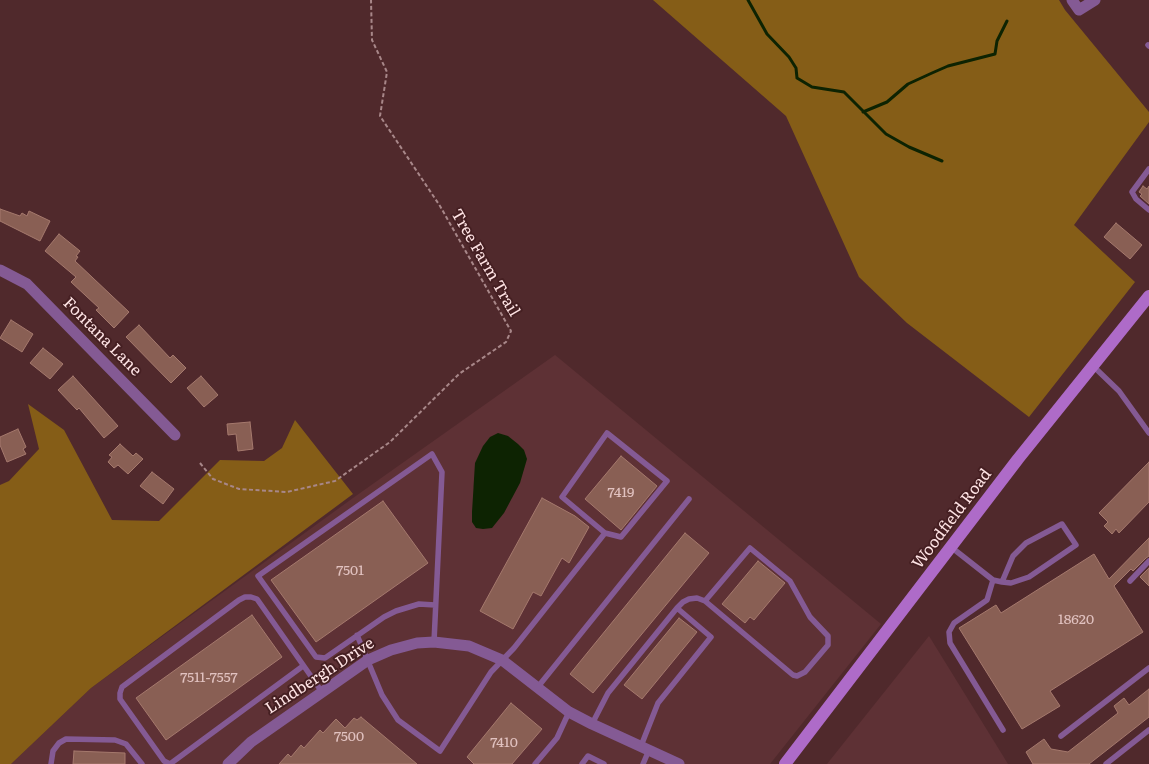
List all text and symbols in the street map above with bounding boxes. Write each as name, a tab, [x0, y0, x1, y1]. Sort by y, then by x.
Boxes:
street label: Tree Farm Trail	[446, 206, 524, 320]
street label: Fontana Lane	[59, 294, 145, 380]
street label: Woodfield Road	[908, 465, 996, 573]
house number: 7419	[608, 485, 634, 501]
house number: 7501	[336, 563, 364, 579]
house number: 18620	[1058, 612, 1094, 628]
street label: Lindbergh Drive	[262, 634, 378, 718]
house number: 7511-7557	[180, 670, 238, 686]
house number: 7500	[334, 729, 364, 745]
house number: 7410	[490, 735, 518, 751]

